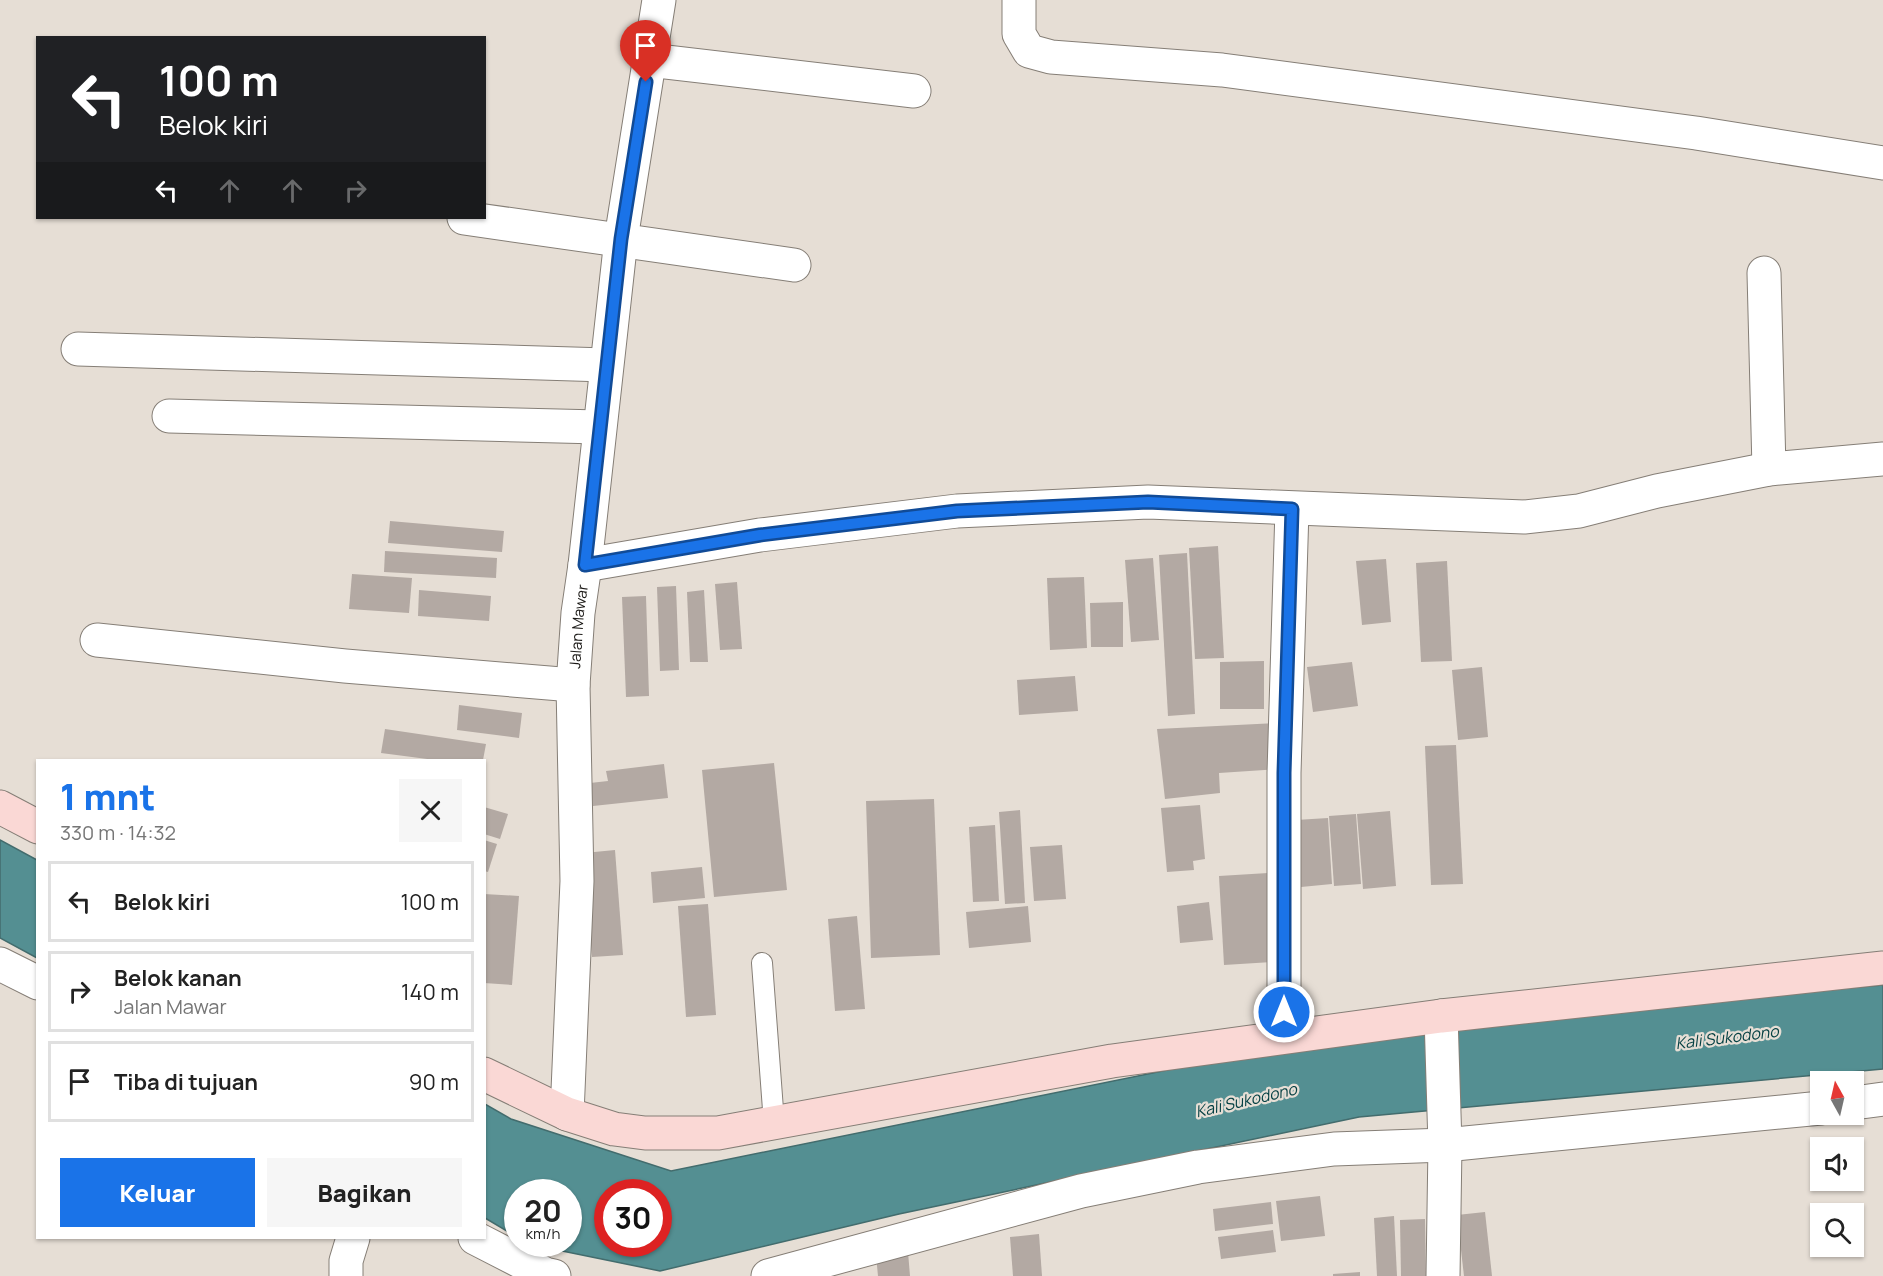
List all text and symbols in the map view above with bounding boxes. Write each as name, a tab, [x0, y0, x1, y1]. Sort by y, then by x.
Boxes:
pin	[620, 20, 671, 82]
icon: arrive	[629, 29, 662, 62]
text: 100 m	[159, 51, 279, 109]
icon: left	[60, 60, 138, 138]
text: Belok kiri	[159, 106, 268, 143]
icon: left	[150, 174, 183, 207]
icon: ahead	[213, 174, 246, 207]
icon: ahead	[276, 174, 309, 207]
icon: right	[339, 174, 372, 207]
street label: Jalan Mawar	[564, 582, 593, 669]
text: 1 mnt	[60, 772, 155, 821]
button: close	[399, 779, 462, 842]
text: 330 m · 14:32	[60, 819, 176, 846]
icon: left	[63, 885, 96, 918]
text: Belok kiri	[114, 887, 210, 917]
text: 100 m	[401, 887, 459, 917]
text: Belok kanan	[114, 963, 242, 993]
icon: right	[63, 975, 96, 1008]
text: 140 m	[401, 977, 459, 1007]
position arrow	[1252, 980, 1316, 1044]
text: Jalan Mawar	[114, 993, 227, 1020]
water label: Kali Sukodono	[1674, 1020, 1781, 1054]
icon: arrive	[63, 1065, 96, 1098]
text: Tiba di tujuan	[114, 1067, 258, 1097]
text: 90 m	[409, 1067, 459, 1097]
north arrow	[1810, 1071, 1864, 1125]
map controls	[1810, 1071, 1864, 1257]
water label: Kali Sukodono	[1193, 1077, 1300, 1122]
button: sound	[1810, 1137, 1864, 1191]
button: Keluar	[60, 1158, 255, 1227]
button: Bagikan	[267, 1158, 462, 1227]
speed limit sign: 30	[594, 1179, 672, 1257]
text: 20	[524, 1190, 562, 1231]
button: search	[1810, 1203, 1864, 1257]
text: km/h	[526, 1223, 560, 1244]

